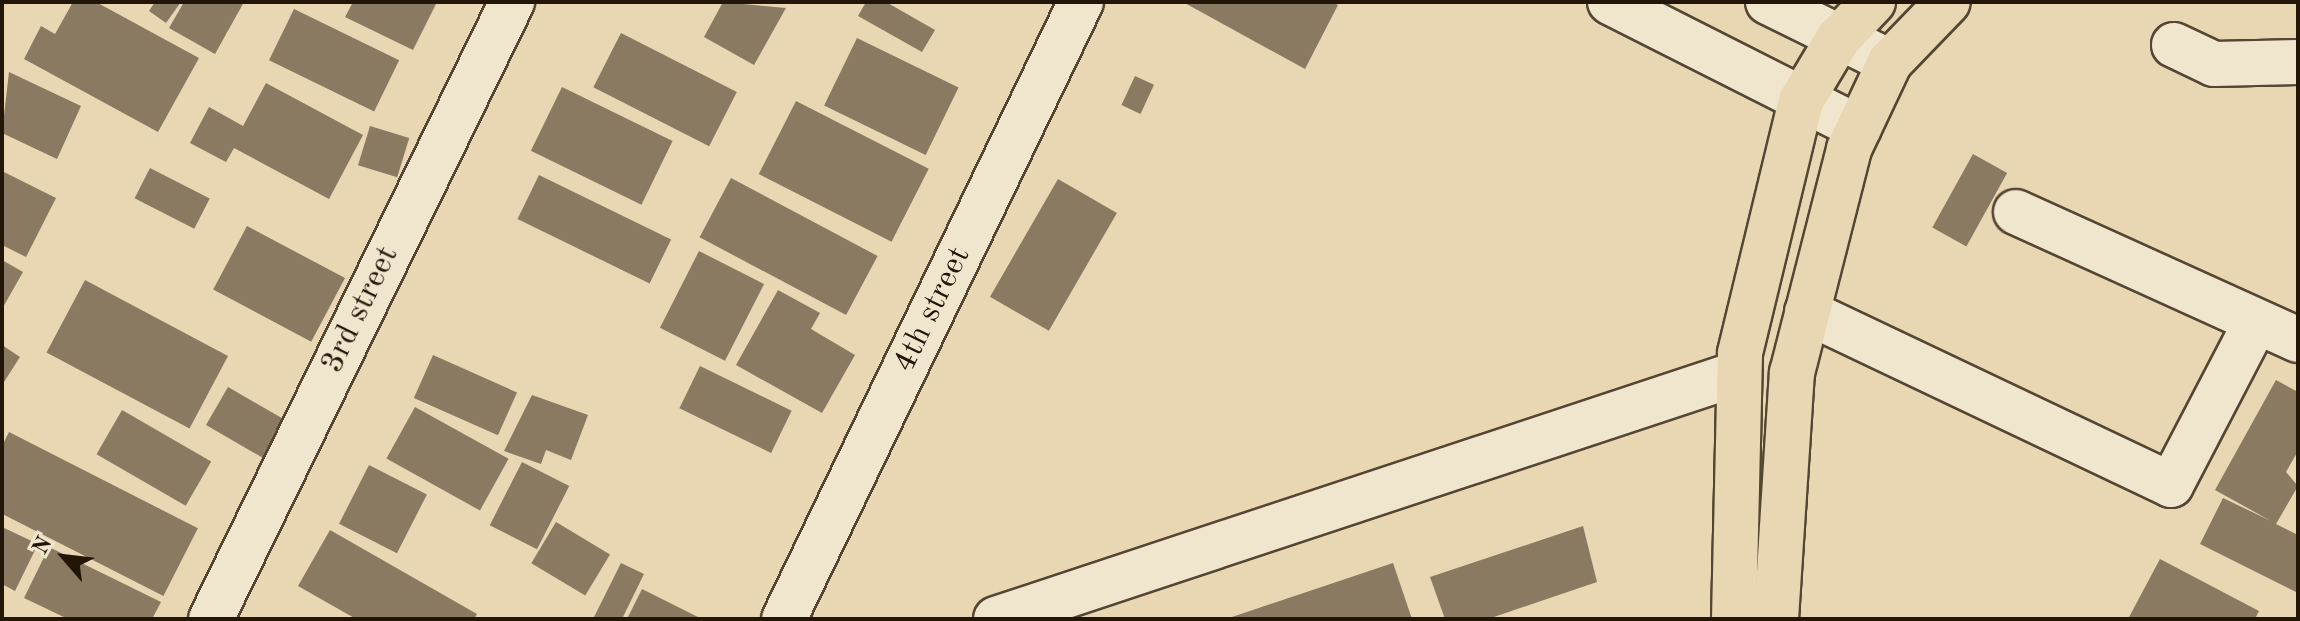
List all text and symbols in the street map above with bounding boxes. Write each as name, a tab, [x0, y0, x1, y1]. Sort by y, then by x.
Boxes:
street label: 3rd street	[314, 240, 408, 380]
street label: 4th street	[886, 241, 980, 379]
north arrow	[24, 517, 104, 597]
text: N	[29, 533, 56, 558]

